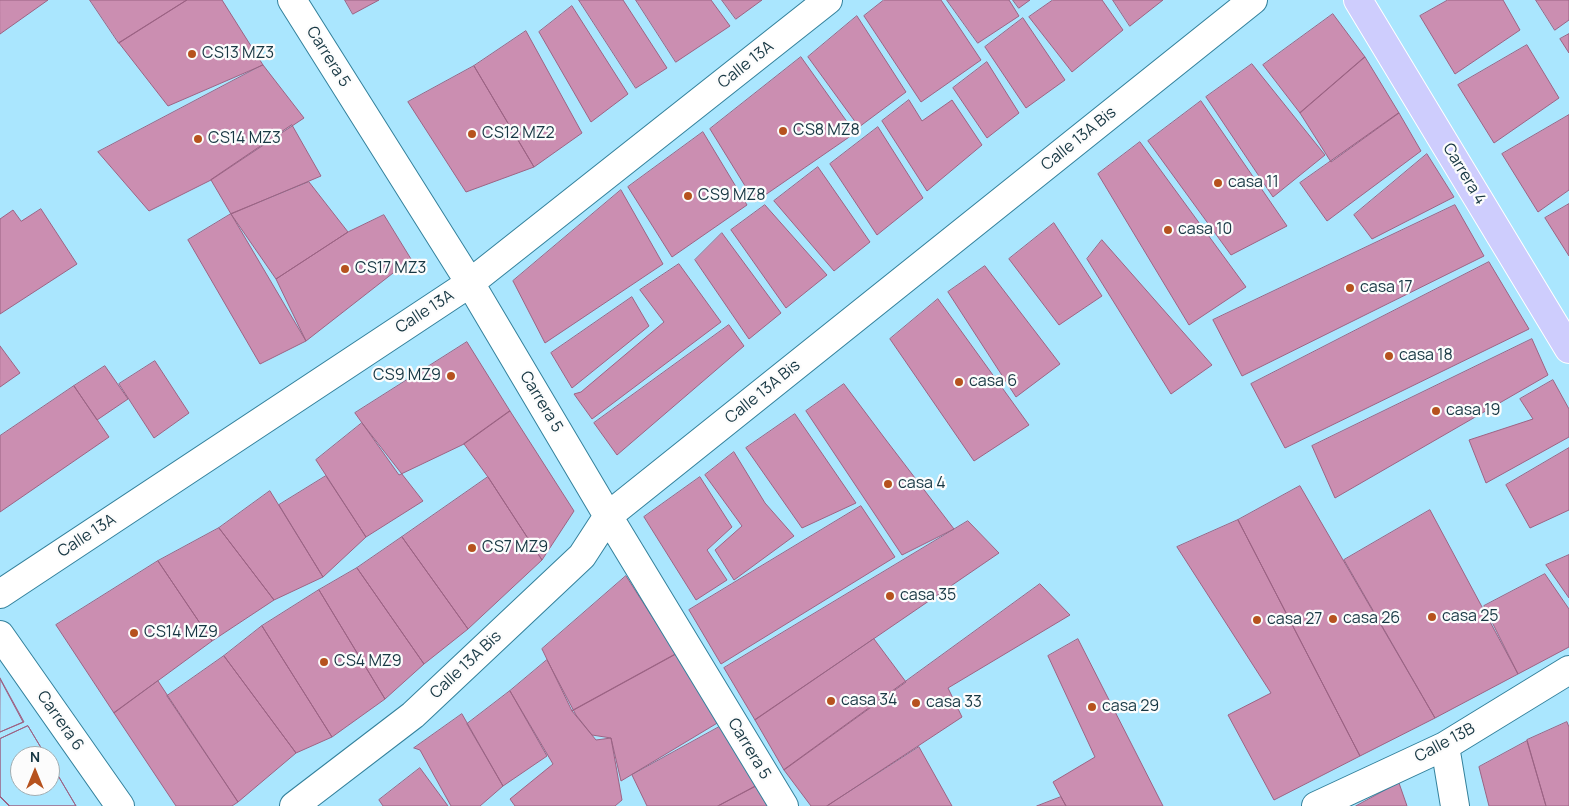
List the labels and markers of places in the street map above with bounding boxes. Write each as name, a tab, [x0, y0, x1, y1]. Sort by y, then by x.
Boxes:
place label: CS13 MZ3	[202, 44, 274, 64]
marker: CS13 MZ3	[186, 48, 198, 60]
place label: CS8 MZ8	[793, 121, 860, 141]
place label: CS12 MZ2	[482, 124, 555, 144]
marker: CS8 MZ8	[777, 125, 789, 137]
marker: CS12 MZ2	[466, 128, 478, 140]
place label: CS14 MZ3	[208, 129, 281, 149]
marker: CS14 MZ3	[192, 133, 204, 145]
place label: casa 11	[1228, 173, 1279, 193]
marker: casa 11	[1212, 177, 1224, 189]
place label: CS9 MZ8	[698, 186, 765, 206]
marker: CS9 MZ8	[682, 190, 694, 202]
place label: casa 10	[1178, 220, 1232, 240]
marker: casa 10	[1162, 224, 1174, 236]
place label: CS17 MZ3	[355, 259, 426, 279]
marker: CS17 MZ3	[339, 263, 351, 275]
place label: casa 17	[1360, 278, 1412, 298]
marker: casa 17	[1344, 282, 1356, 294]
place label: casa 18	[1399, 346, 1453, 366]
marker: casa 18	[1383, 350, 1395, 362]
place label: CS9 MZ9	[373, 366, 441, 386]
marker: CS9 MZ9	[445, 370, 457, 382]
place label: casa 6	[969, 372, 1017, 392]
marker: casa 6	[953, 376, 965, 388]
place label: casa 19	[1446, 401, 1500, 421]
marker: casa 19	[1430, 405, 1442, 417]
place label: casa 4	[898, 474, 946, 494]
marker: casa 4	[882, 478, 894, 490]
place label: CS7 MZ9	[482, 538, 548, 558]
marker: CS7 MZ9	[466, 542, 478, 554]
place label: casa 35	[900, 586, 956, 606]
marker: casa 35	[884, 590, 896, 602]
place label: casa 25	[1442, 607, 1499, 627]
place label: casa 26	[1343, 609, 1400, 629]
place label: casa 27	[1267, 610, 1322, 630]
marker: casa 25	[1426, 611, 1438, 623]
marker: casa 26	[1327, 613, 1339, 625]
marker: casa 27	[1251, 614, 1263, 626]
place label: CS14 MZ9	[144, 623, 218, 643]
marker: CS14 MZ9	[128, 627, 140, 639]
place label: CS4 MZ9	[334, 652, 402, 672]
marker: CS4 MZ9	[318, 656, 330, 668]
place label: casa 34	[841, 691, 897, 711]
place label: casa 33	[926, 693, 982, 713]
marker: casa 34	[825, 695, 837, 707]
marker: casa 33	[910, 697, 922, 709]
place label: casa 29	[1102, 697, 1159, 717]
marker: casa 29	[1086, 701, 1098, 713]

